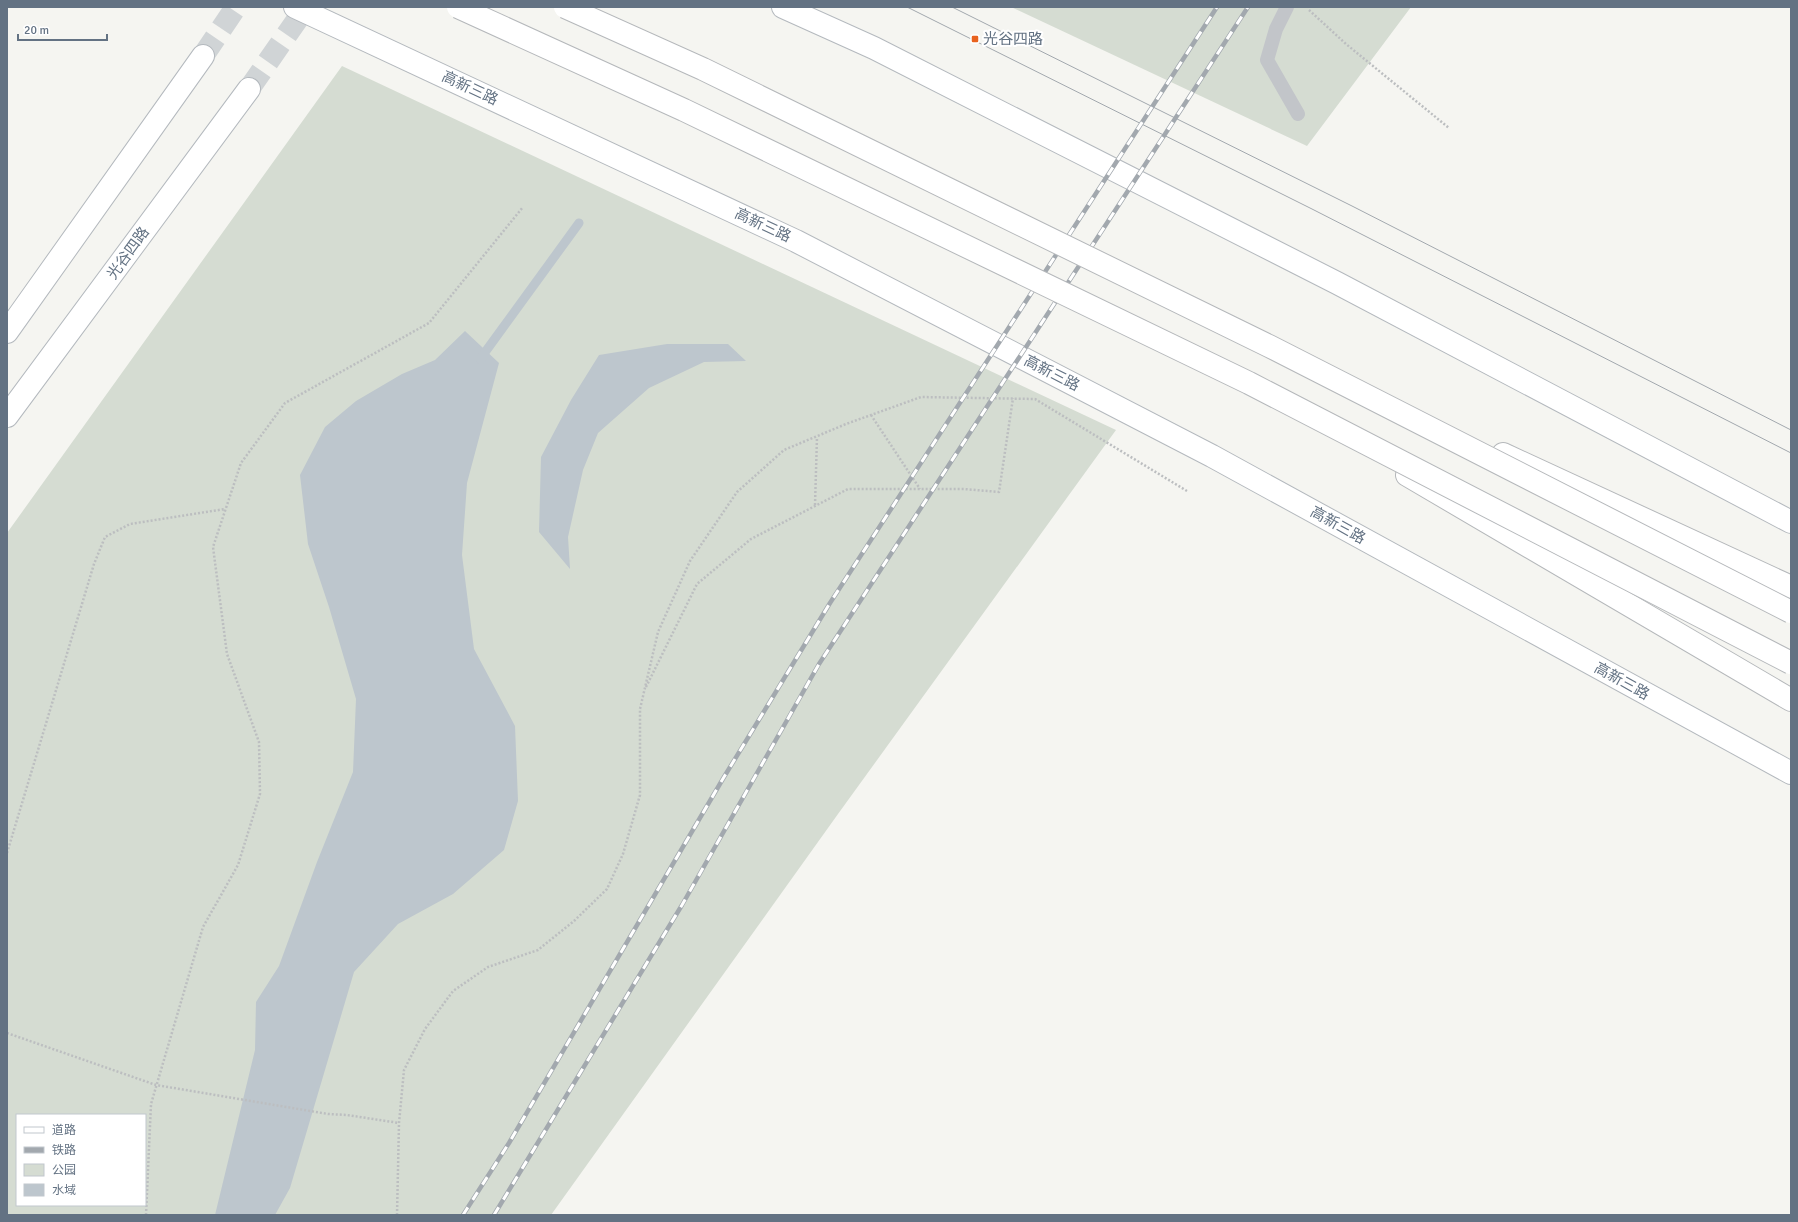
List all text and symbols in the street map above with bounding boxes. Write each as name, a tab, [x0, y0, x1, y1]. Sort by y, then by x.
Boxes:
scale bar	[18, 16, 107, 42]
text: 20 m	[24, 23, 49, 38]
place label: 光谷四路	[983, 30, 1043, 48]
marker: 光谷四路	[970, 34, 980, 44]
street label: 高新三路	[439, 67, 501, 109]
street label: 高新三路	[732, 204, 794, 246]
street label: 光谷四路	[103, 223, 153, 283]
street label: 高新三路	[1021, 351, 1083, 395]
street label: 高新三路	[1307, 503, 1369, 547]
street label: 高新三路	[1591, 659, 1653, 703]
legend	[16, 1114, 146, 1206]
text: 道路	[52, 1123, 76, 1138]
text: 铁路	[52, 1143, 76, 1158]
text: 公园	[52, 1163, 76, 1178]
text: 水域	[52, 1183, 76, 1198]

